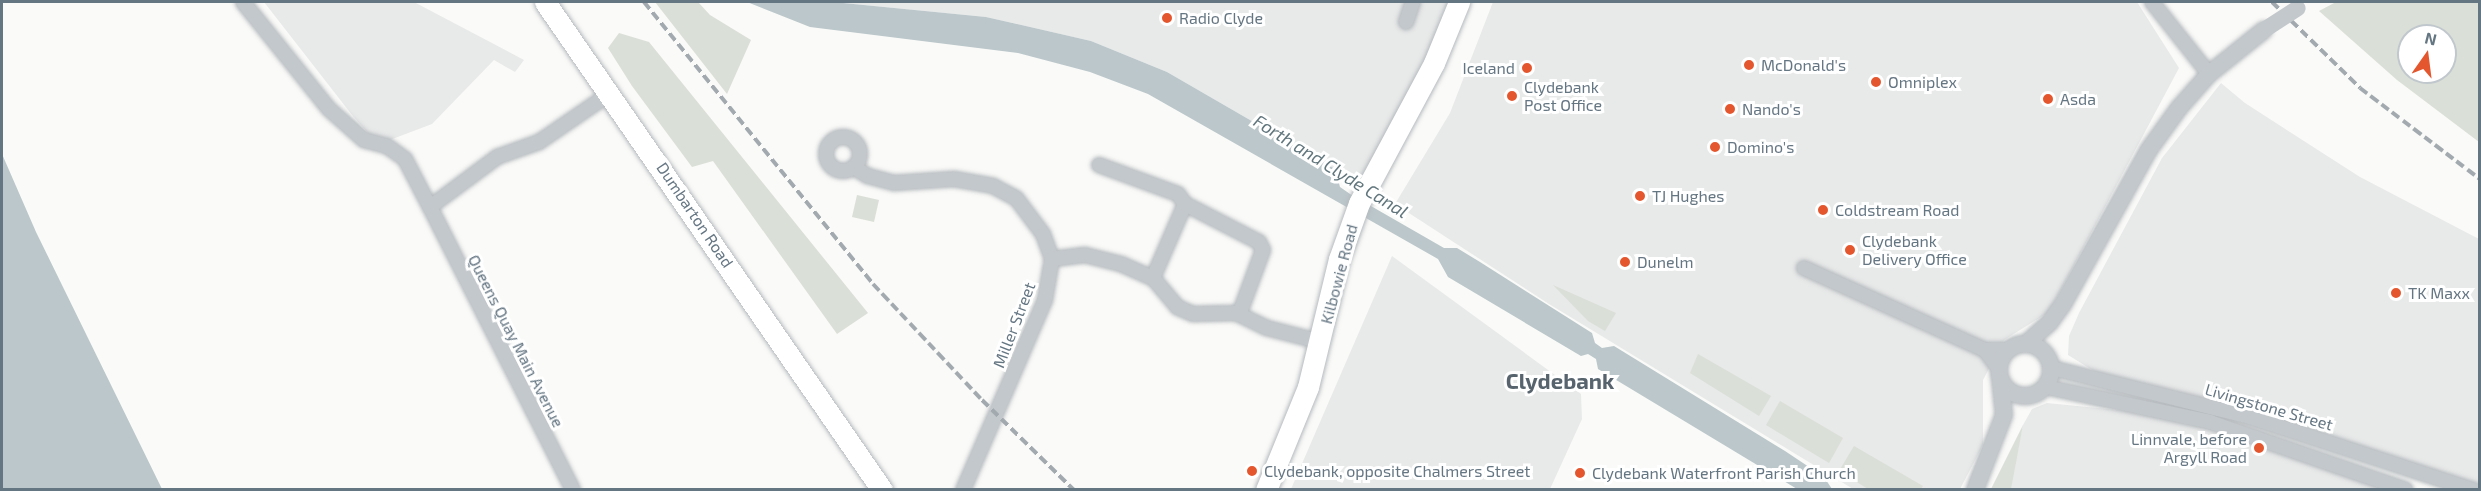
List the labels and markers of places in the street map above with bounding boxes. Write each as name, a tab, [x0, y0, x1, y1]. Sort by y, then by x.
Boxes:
place label: Radio Clyde	[1179, 8, 1263, 28]
marker: Radio Clyde	[1160, 11, 1174, 25]
place label: McDonald's	[1761, 55, 1846, 75]
place label: Iceland	[1463, 58, 1515, 78]
marker: McDonald's	[1742, 58, 1756, 72]
marker: Iceland	[1520, 61, 1534, 75]
place label: Omniplex	[1888, 72, 1957, 92]
marker: Omniplex	[1869, 75, 1883, 89]
place label: Clydebank Post Office	[1524, 77, 1602, 115]
marker: Clydebank Post Office	[1505, 89, 1519, 103]
place label: Asda	[2060, 89, 2096, 109]
marker: Asda	[2041, 92, 2055, 106]
place label: Nando's	[1742, 99, 1801, 119]
marker: Nando's	[1723, 102, 1737, 116]
place label: Domino's	[1727, 137, 1794, 157]
marker: Domino's	[1708, 140, 1722, 154]
place label: TJ Hughes	[1652, 186, 1724, 206]
marker: TJ Hughes	[1633, 189, 1647, 203]
place label: Coldstream Road	[1835, 200, 1959, 220]
marker: Coldstream Road	[1816, 203, 1830, 217]
place label: Clydebank Delivery Office	[1862, 231, 1967, 269]
marker: Clydebank Delivery Office	[1843, 243, 1857, 257]
place label: Dunelm	[1637, 252, 1693, 272]
marker: Dunelm	[1618, 255, 1632, 269]
place label: TK Maxx	[2408, 283, 2470, 303]
marker: TK Maxx	[2389, 286, 2403, 300]
place label: Linnvale, before Argyll Road	[2131, 429, 2247, 467]
marker: Linnvale, before Argyll Road	[2252, 441, 2266, 455]
place label: Clydebank, opposite Chalmers Street	[1264, 461, 1530, 481]
place label: Clydebank Waterfront Parish Church	[1592, 463, 1856, 483]
marker: Clydebank, opposite Chalmers Street	[1245, 464, 1259, 478]
marker: Clydebank Waterfront Parish Church	[1573, 466, 1587, 480]

